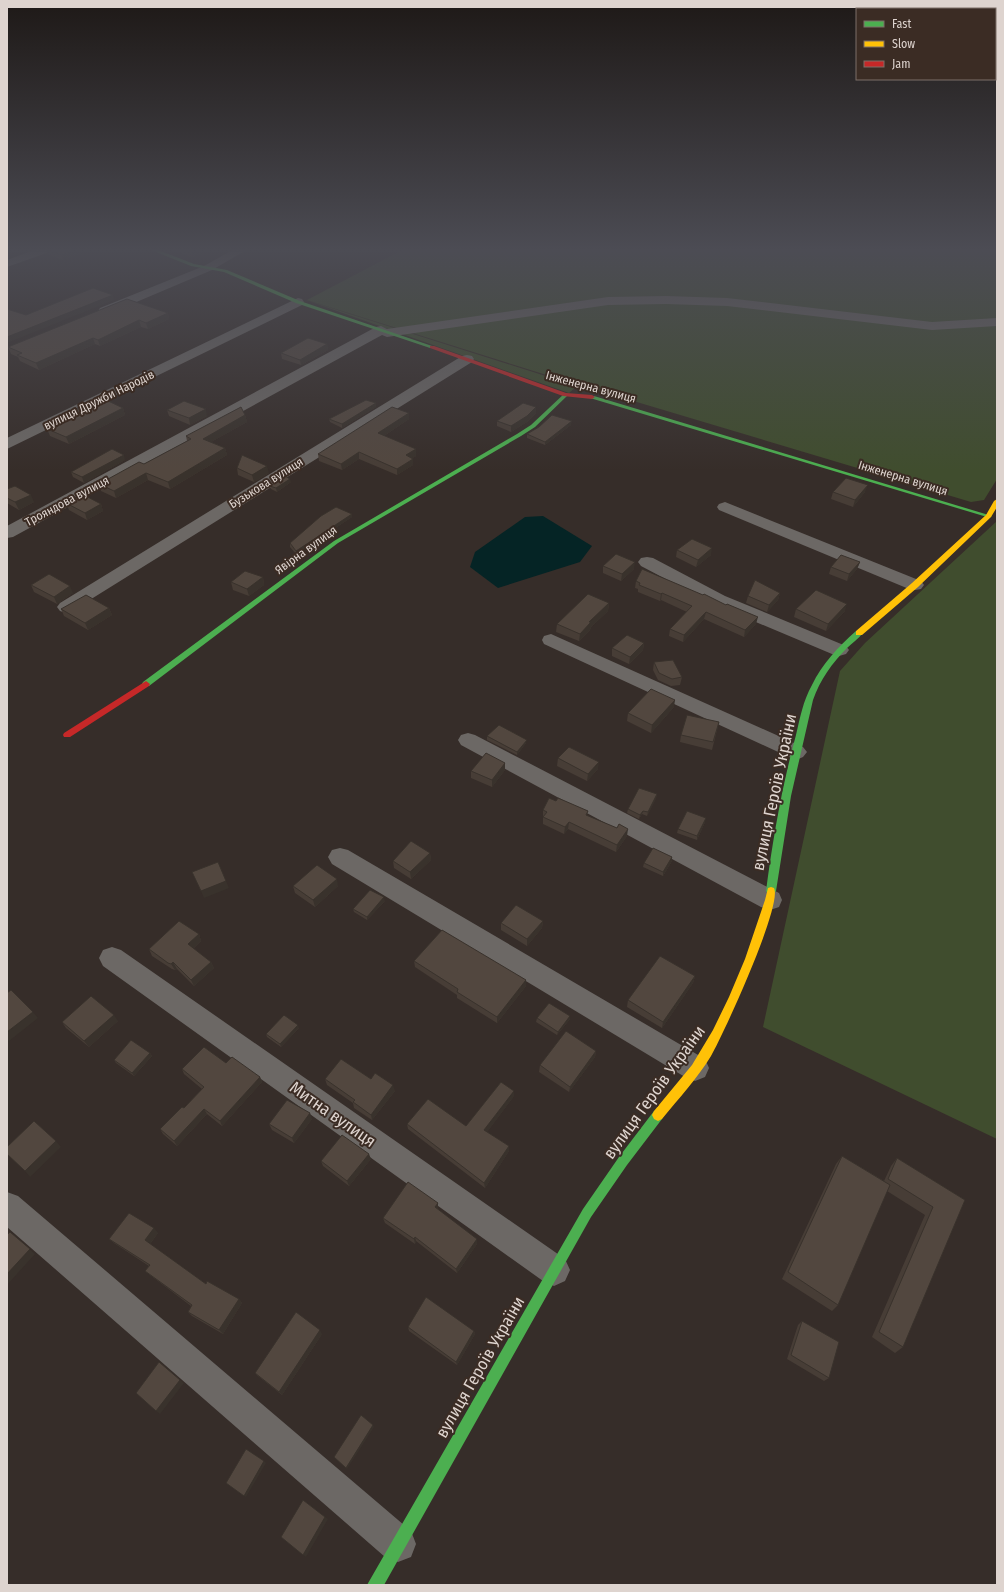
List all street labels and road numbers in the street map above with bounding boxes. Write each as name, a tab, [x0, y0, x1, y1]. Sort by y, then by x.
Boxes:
street label: вулиця Дружби Народів	[41, 367, 157, 433]
street label: Інженерна вулиця	[544, 368, 638, 406]
street label: Бузькова вулиця	[226, 455, 306, 511]
street label: Інженерна вулиця	[857, 458, 949, 498]
street label: Трояндова вулиця	[22, 473, 112, 529]
street label: Явірна вулиця	[272, 523, 340, 577]
street label: вулиця Героїв України	[748, 712, 801, 872]
street label: вулиця Героїв України	[599, 1021, 710, 1163]
street label: Митна вулиця	[286, 1077, 380, 1152]
street label: вулиця Героїв України	[431, 1293, 529, 1442]

